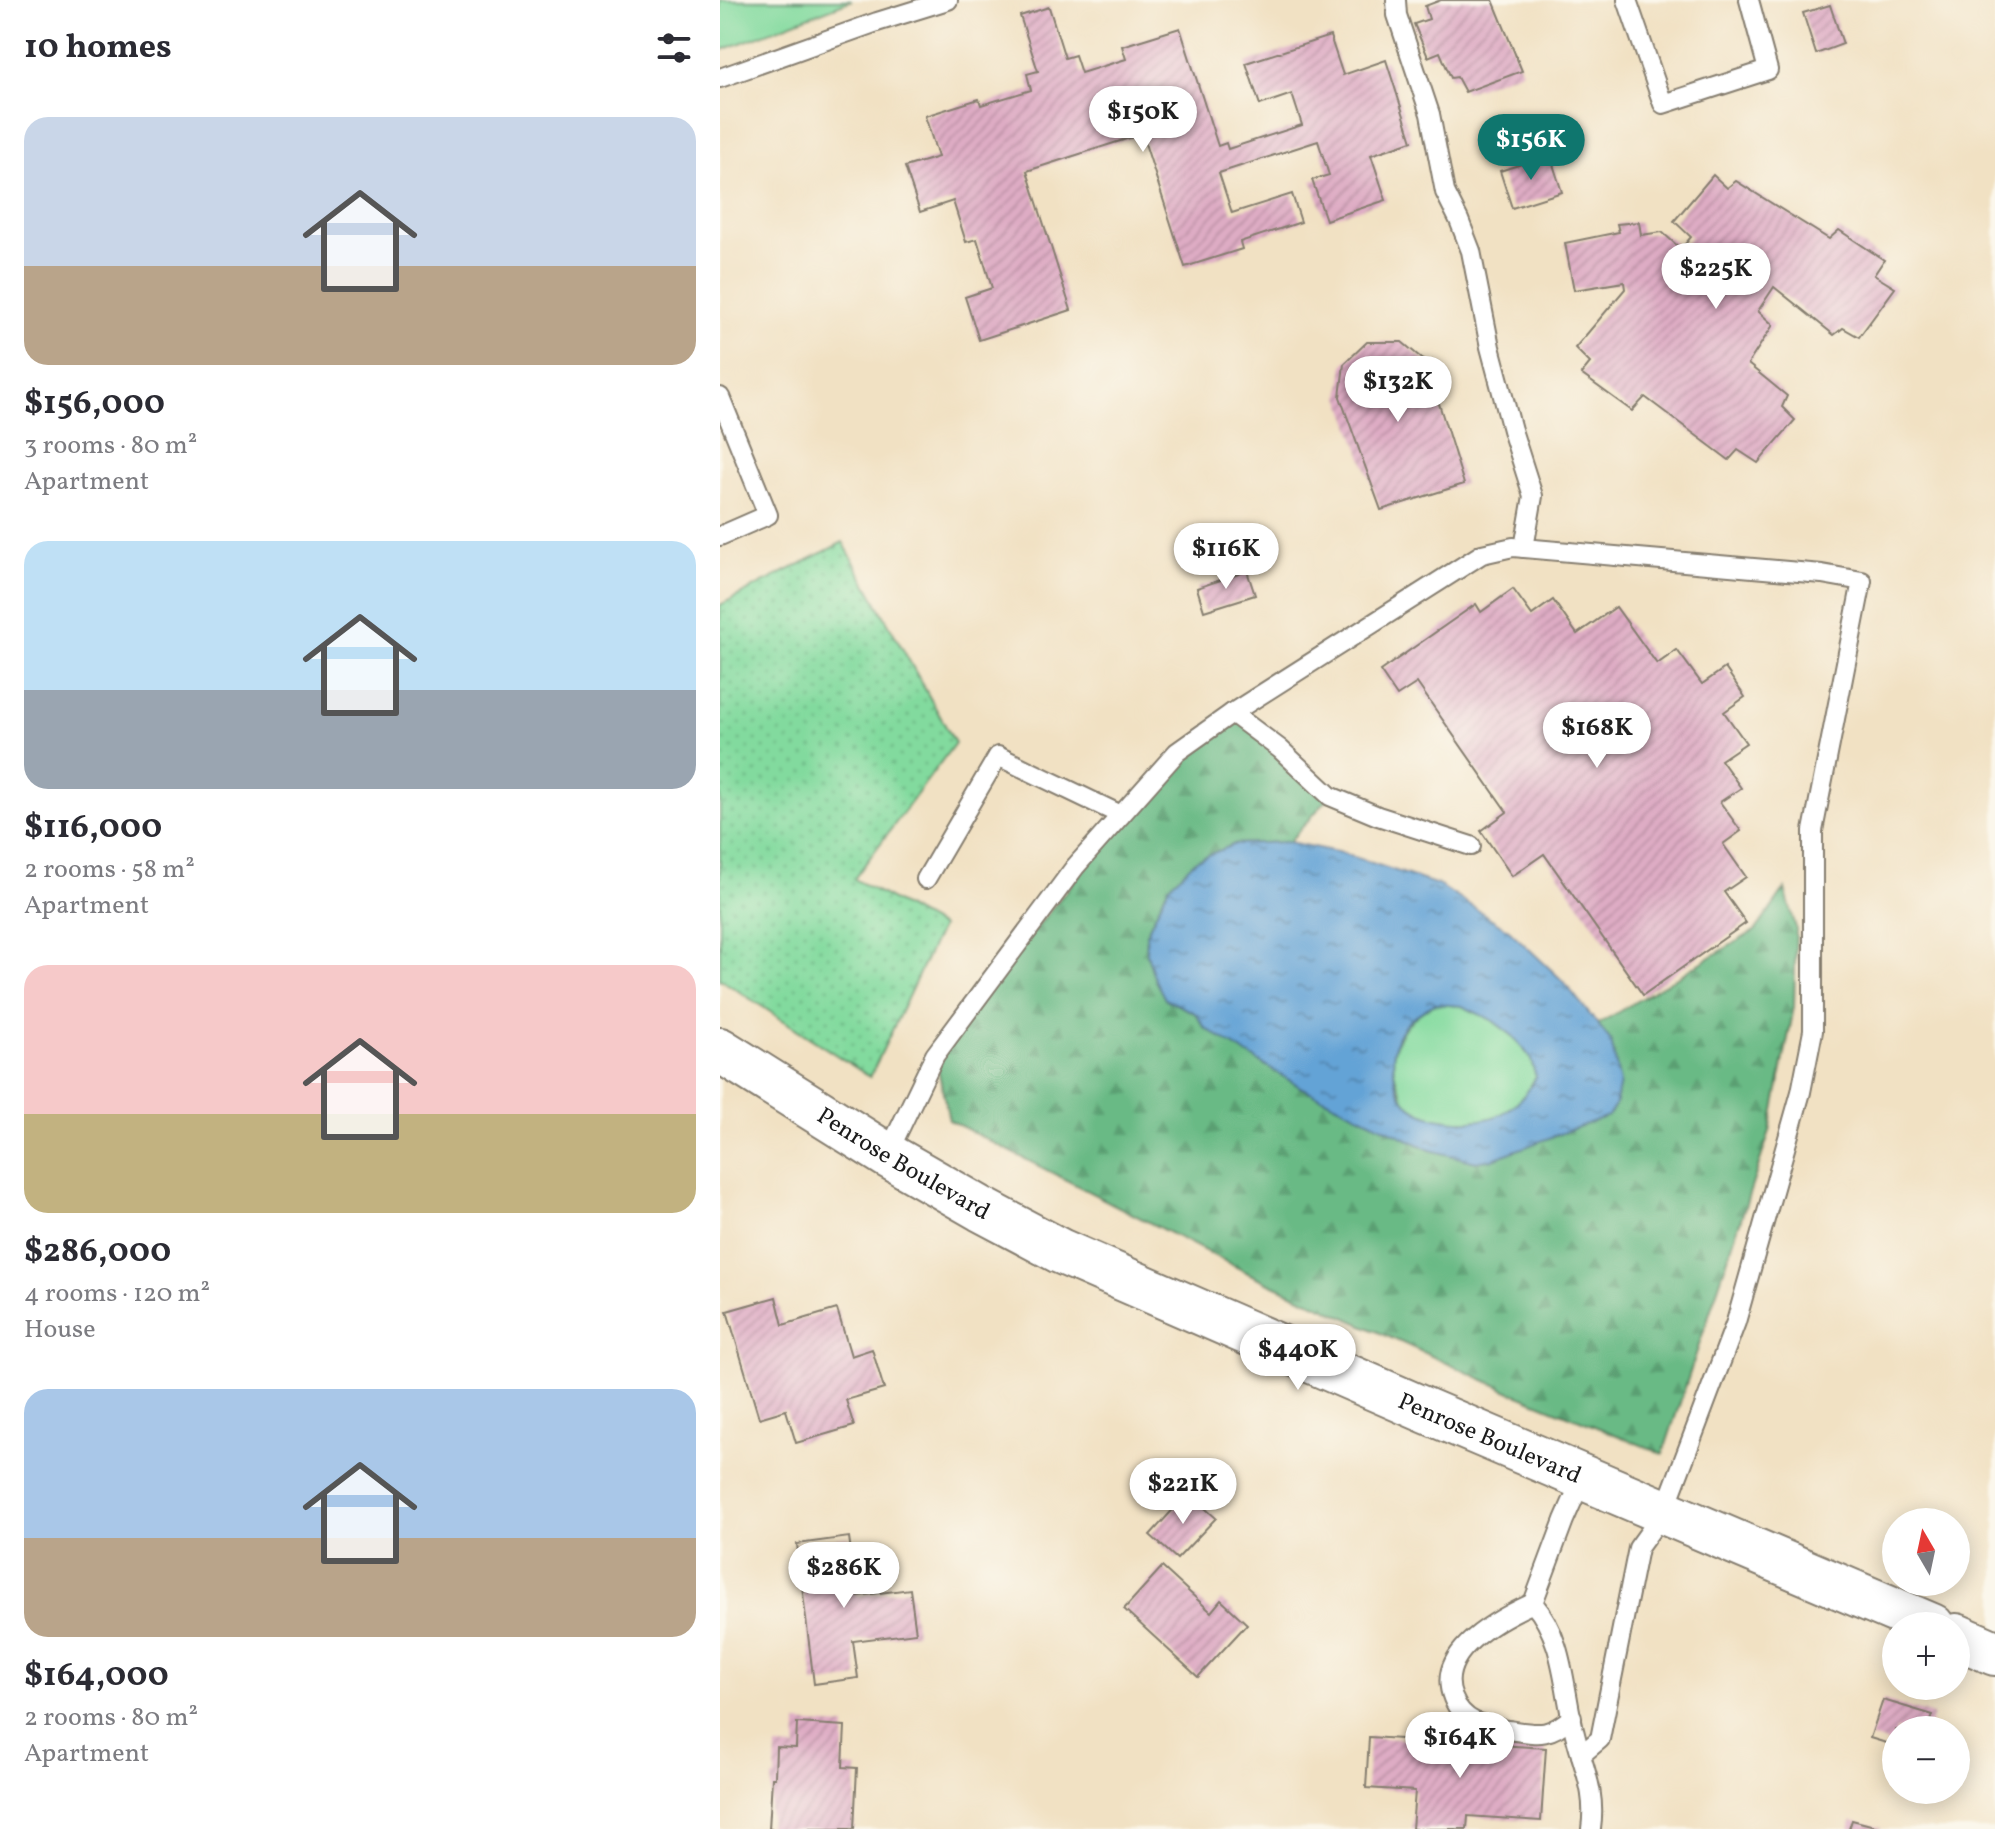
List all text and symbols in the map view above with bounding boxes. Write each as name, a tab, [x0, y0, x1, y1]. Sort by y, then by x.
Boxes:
text: 10 homes	[24, 25, 172, 72]
icon: filters	[652, 26, 696, 70]
pin: $150K	[1087, 86, 1199, 154]
text: $150K	[1107, 94, 1179, 130]
pin: $156K	[1475, 114, 1587, 182]
text: $156K	[1496, 122, 1566, 158]
icon: home	[288, 169, 432, 313]
pin: $225K	[1660, 243, 1772, 311]
text: $225K	[1680, 251, 1752, 287]
pin: $132K	[1342, 356, 1454, 424]
text: $132K	[1363, 364, 1433, 400]
text: $156,000	[24, 381, 165, 428]
text: 3 rooms · 80 m²	[24, 428, 197, 464]
text: Apartment	[24, 464, 149, 500]
pin: $116K	[1170, 523, 1282, 591]
text: $116K	[1192, 531, 1260, 567]
icon: home	[288, 593, 432, 737]
pin: $168K	[1541, 702, 1653, 770]
text: $168K	[1561, 710, 1633, 746]
text: $116,000	[24, 805, 162, 852]
text: 2 rooms · 58 m²	[24, 852, 195, 888]
text: Apartment	[24, 888, 149, 924]
icon: home	[288, 1017, 432, 1161]
street label: Penrose Boulevard	[810, 1100, 996, 1230]
text: $286,000	[24, 1229, 171, 1276]
text: 4 rooms · 120 m²	[24, 1276, 210, 1312]
text: House	[24, 1312, 96, 1348]
pin: $440K	[1242, 1324, 1354, 1392]
text: $440K	[1258, 1332, 1338, 1368]
street label: Penrose Boulevard	[1392, 1385, 1586, 1494]
icon: home	[288, 1441, 432, 1585]
pin: $221K	[1127, 1458, 1239, 1526]
text: $221K	[1148, 1466, 1218, 1502]
north arrow	[1882, 1508, 1970, 1596]
map controls	[1882, 1508, 1970, 1804]
pin: $286K	[788, 1542, 900, 1610]
text: $286K	[806, 1550, 882, 1586]
button: +	[1882, 1612, 1970, 1700]
text: $164,000	[24, 1653, 169, 1700]
text: 2 rooms · 80 m²	[24, 1700, 198, 1736]
pin: $164K	[1404, 1712, 1516, 1780]
button: −	[1882, 1716, 1970, 1804]
text: $164K	[1423, 1720, 1497, 1756]
text: Apartment	[24, 1736, 149, 1772]

